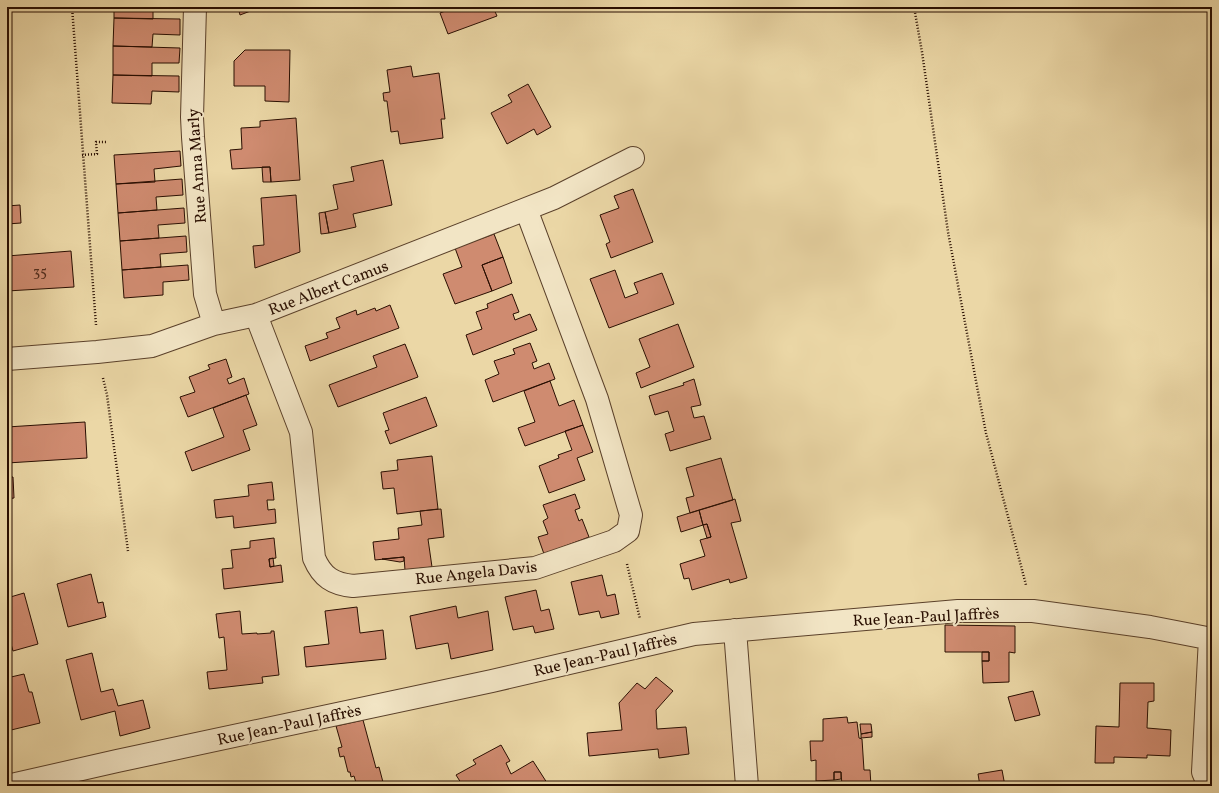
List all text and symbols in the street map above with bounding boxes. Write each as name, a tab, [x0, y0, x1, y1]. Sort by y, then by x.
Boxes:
street label: Rue Anna Marly	[183, 107, 213, 224]
street label: Rue Albert Camus	[265, 256, 392, 322]
house number: 35	[33, 263, 47, 282]
street label: Rue Angela Davis	[414, 557, 538, 591]
street label: Rue Jean-Paul Jaffrès	[852, 603, 1000, 633]
street label: Rue Jean-Paul Jaffrès	[532, 629, 680, 683]
street label: Rue Jean-Paul Jaffrès	[215, 700, 364, 752]

